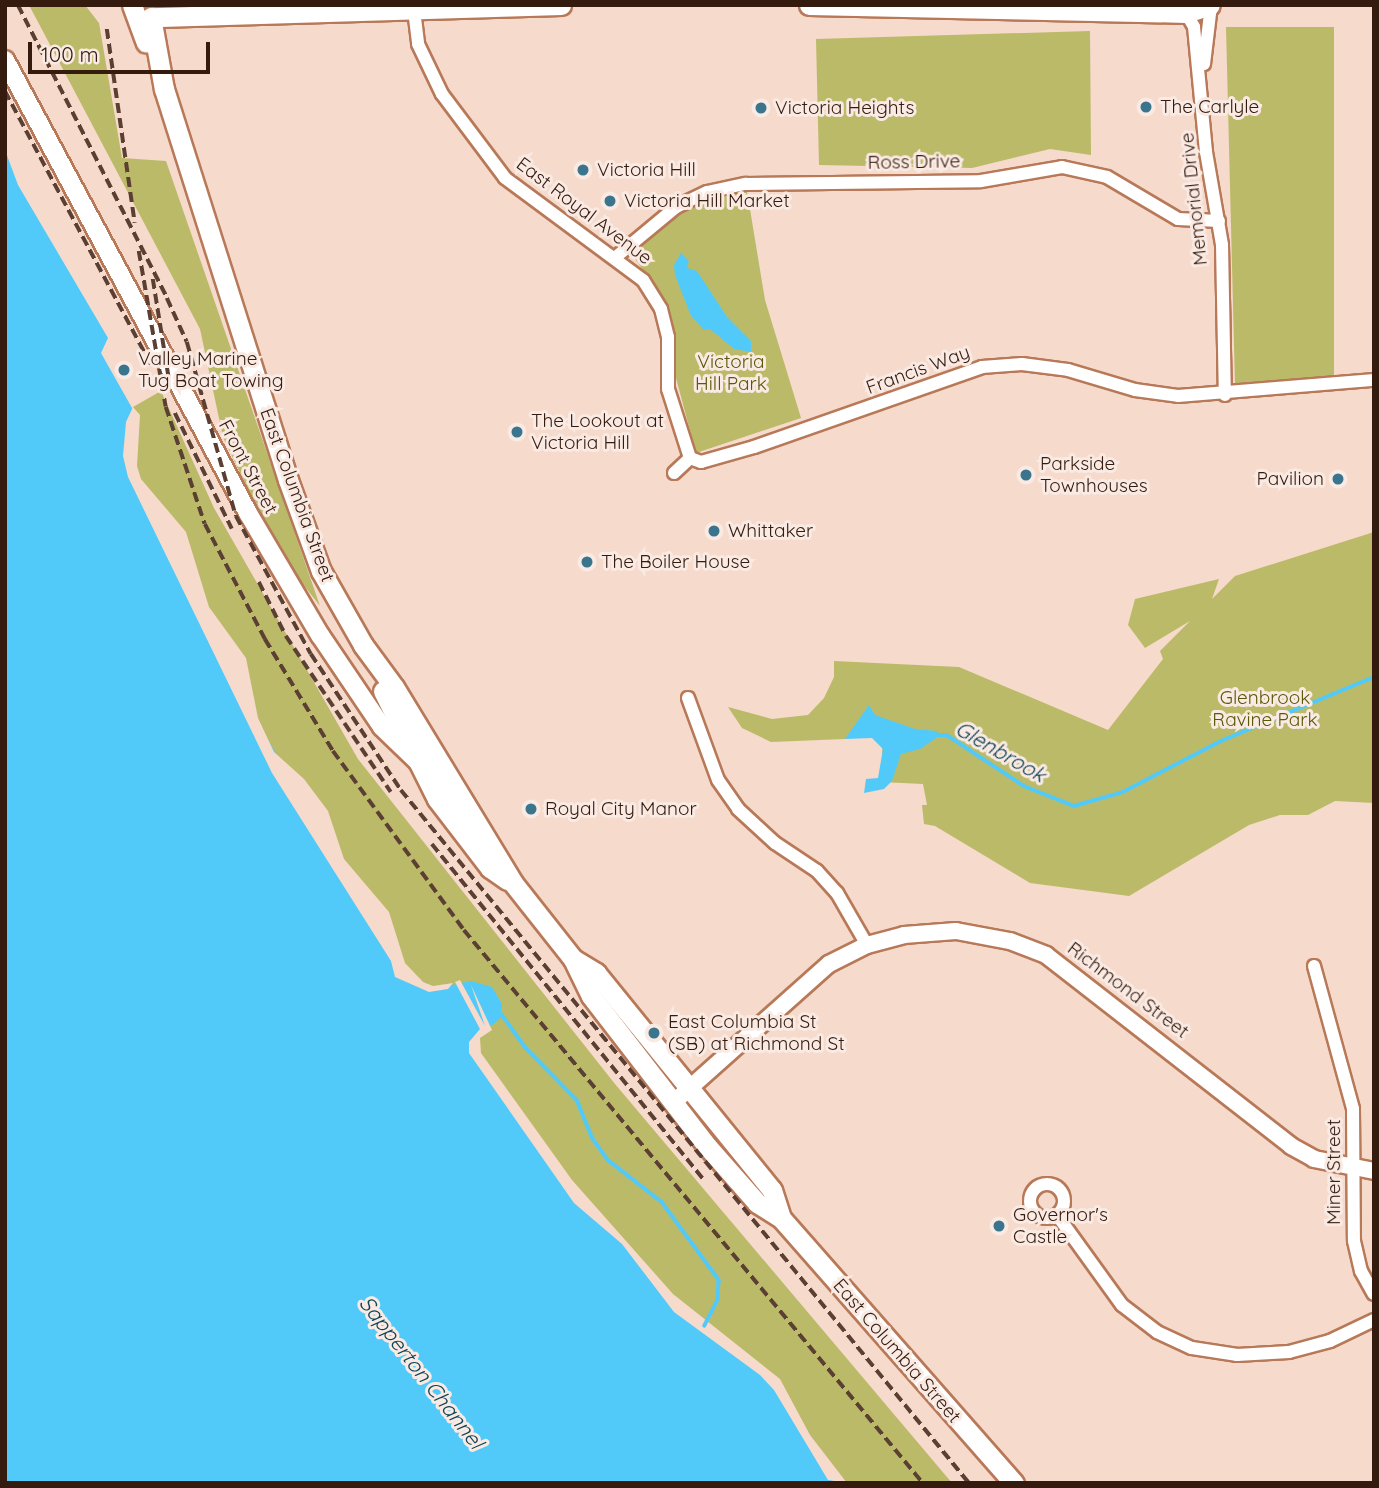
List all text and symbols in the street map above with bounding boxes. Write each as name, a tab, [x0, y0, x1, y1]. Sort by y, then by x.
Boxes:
scale bar	[32, 28, 214, 72]
text: 100 m	[41, 41, 99, 67]
place label: The Carlyle	[1160, 96, 1259, 118]
place label: Victoria Heights	[775, 97, 914, 119]
marker: The Carlyle	[1138, 99, 1154, 115]
marker: Victoria Heights	[753, 100, 769, 116]
street label: Memorial Drive	[1176, 131, 1212, 267]
street label: Ross Drive	[867, 150, 961, 174]
street label: East Royal Avenue	[512, 153, 656, 269]
place label: Victoria Hill	[597, 159, 696, 181]
marker: Victoria Hill	[575, 162, 591, 178]
place label: Victoria Hill Market	[624, 190, 790, 212]
marker: Victoria Hill Market	[602, 193, 618, 209]
street label: Francis Way	[863, 341, 973, 399]
place label: Valley Marine Tug Boat Towing	[138, 348, 284, 392]
park label: Victoria Hill Park	[695, 351, 767, 395]
marker: Valley Marine Tug Boat Towing	[116, 362, 132, 378]
street label: East Columbia Street	[255, 405, 339, 585]
place label: The Lookout at Victoria Hill	[531, 410, 664, 454]
street label: Front Street	[214, 416, 282, 518]
marker: The Lookout at Victoria Hill	[509, 424, 525, 440]
place label: Parkside Townhouses	[1040, 453, 1148, 497]
marker: Parkside Townhouses	[1018, 467, 1034, 483]
place label: Pavilion	[1256, 468, 1324, 490]
marker: Pavilion	[1330, 471, 1346, 487]
place label: Whittaker	[728, 520, 813, 542]
marker: Whittaker	[706, 523, 722, 539]
place label: The Boiler House	[601, 551, 750, 573]
marker: The Boiler House	[579, 554, 595, 570]
park label: Glenbrook Ravine Park	[1212, 687, 1318, 731]
water label: Glenbrook	[951, 715, 1051, 787]
place label: Royal City Manor	[545, 798, 697, 820]
marker: Royal City Manor	[523, 801, 539, 817]
street label: Richmond Street	[1063, 937, 1193, 1043]
place label: East Columbia St (SB) at Richmond St	[668, 1011, 845, 1055]
marker: East Columbia St (SB) at Richmond St	[646, 1025, 662, 1041]
street label: Miner Street	[1323, 1119, 1345, 1225]
place label: Governor's Castle	[1013, 1204, 1108, 1248]
marker: Governor's Castle	[991, 1218, 1007, 1234]
street label: East Columbia Street	[828, 1274, 966, 1428]
water label: Sapperton Channel	[355, 1291, 489, 1453]

